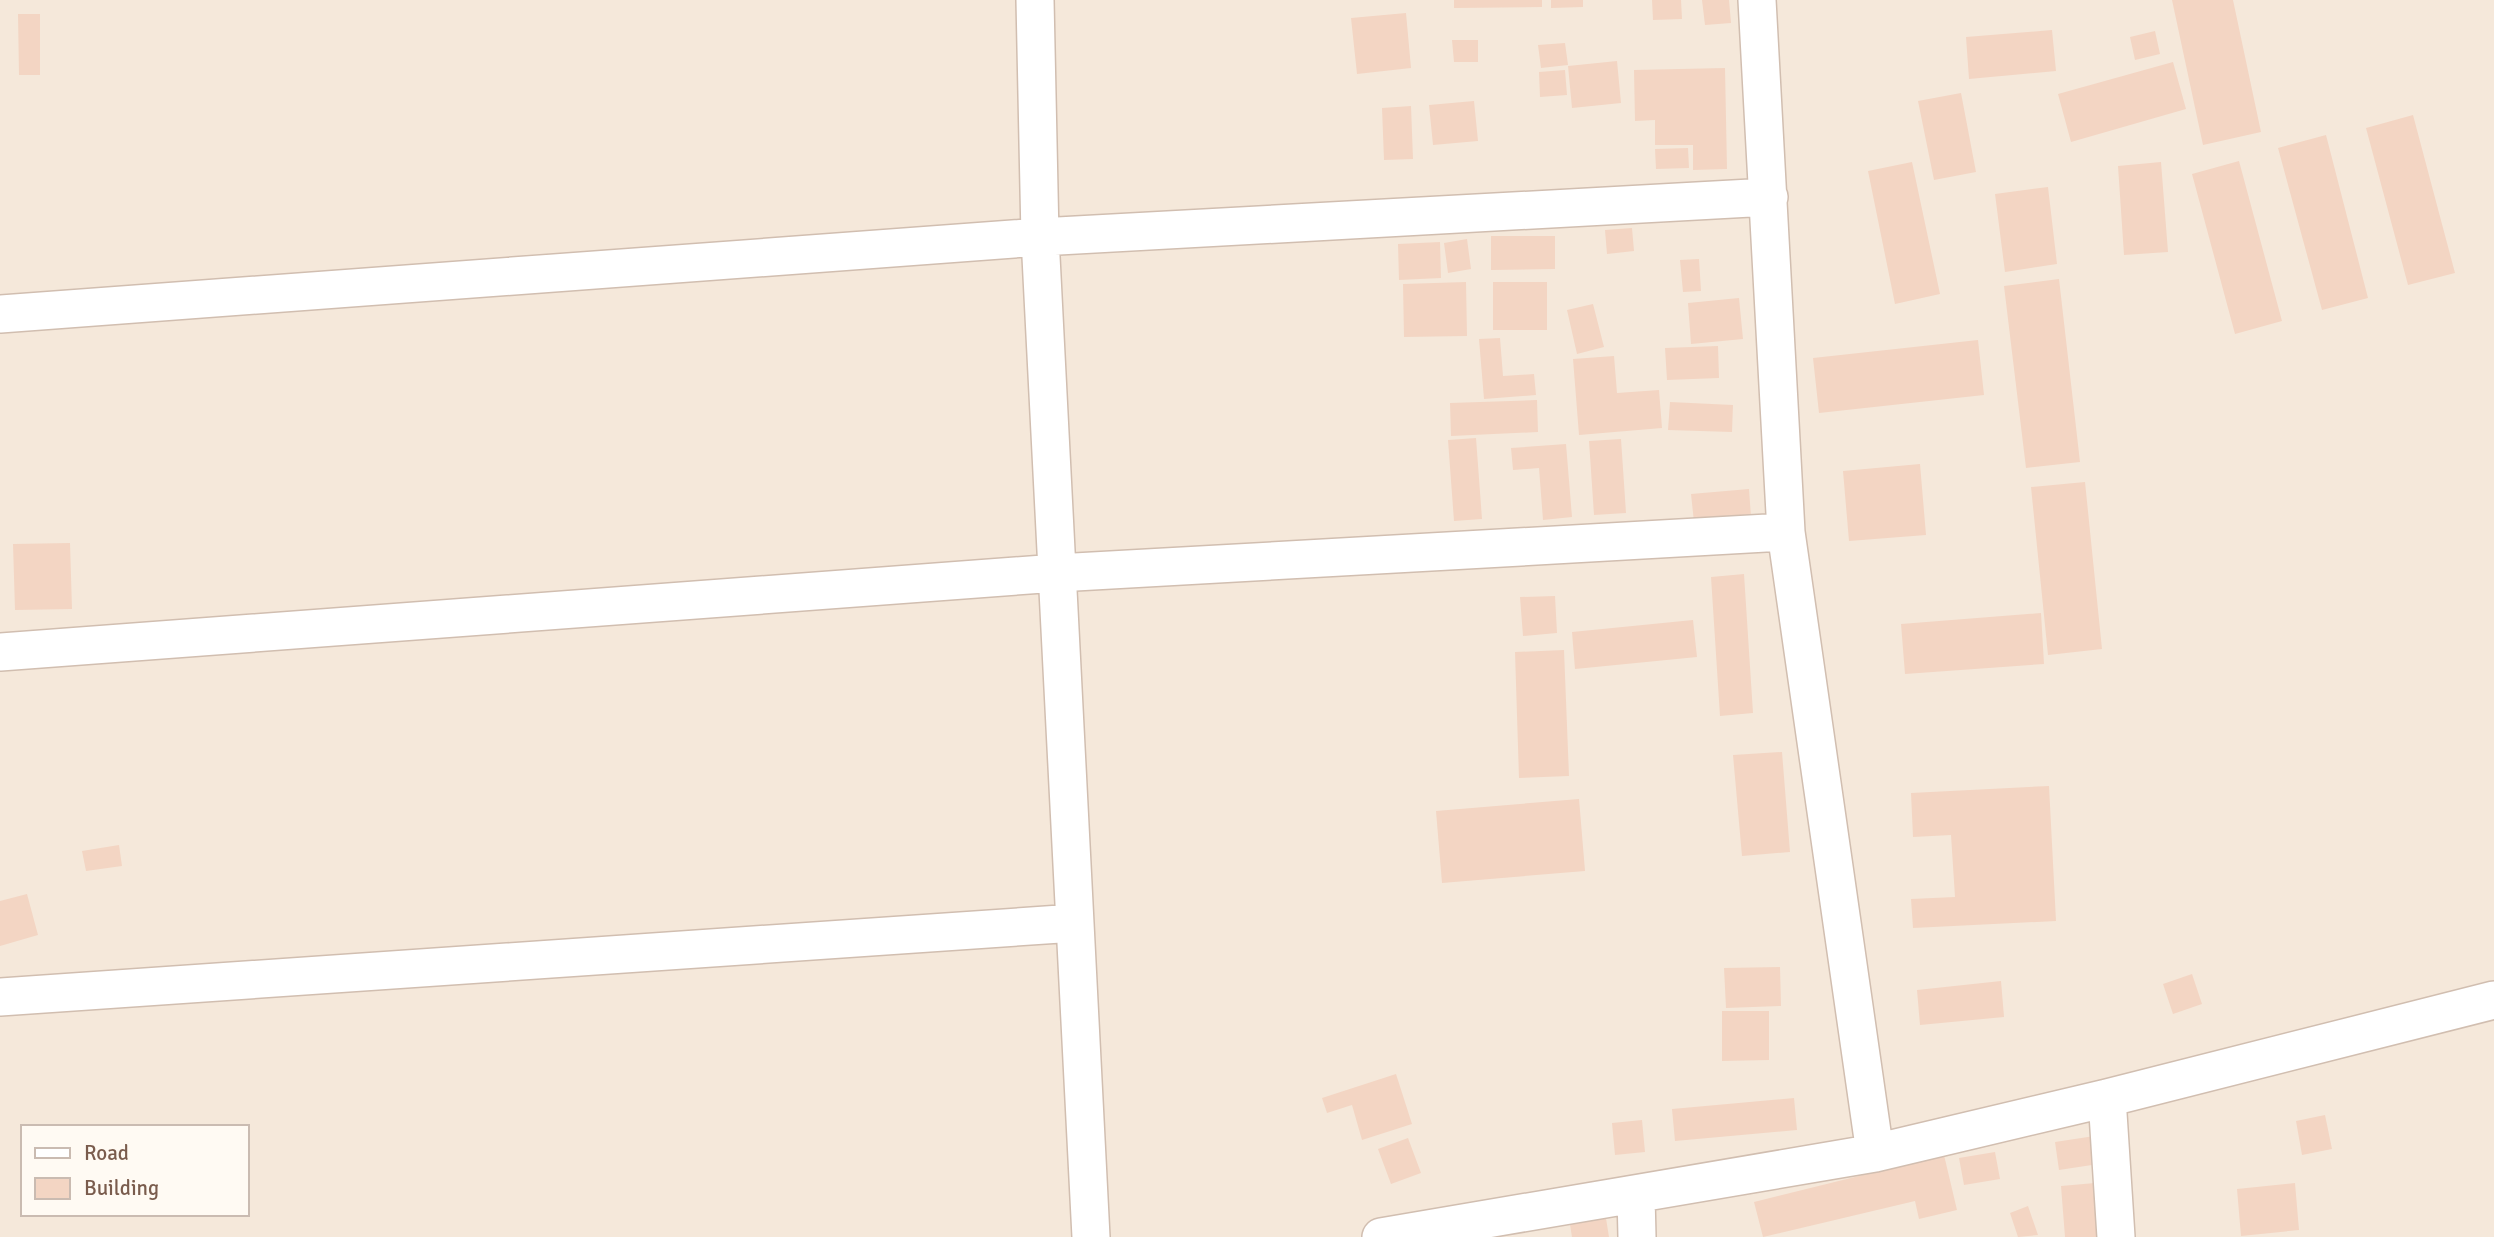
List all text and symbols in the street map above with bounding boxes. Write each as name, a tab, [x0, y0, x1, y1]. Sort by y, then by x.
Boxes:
legend	[21, 1125, 248, 1216]
text: Road	[84, 1140, 129, 1166]
text: Building	[84, 1175, 159, 1201]

